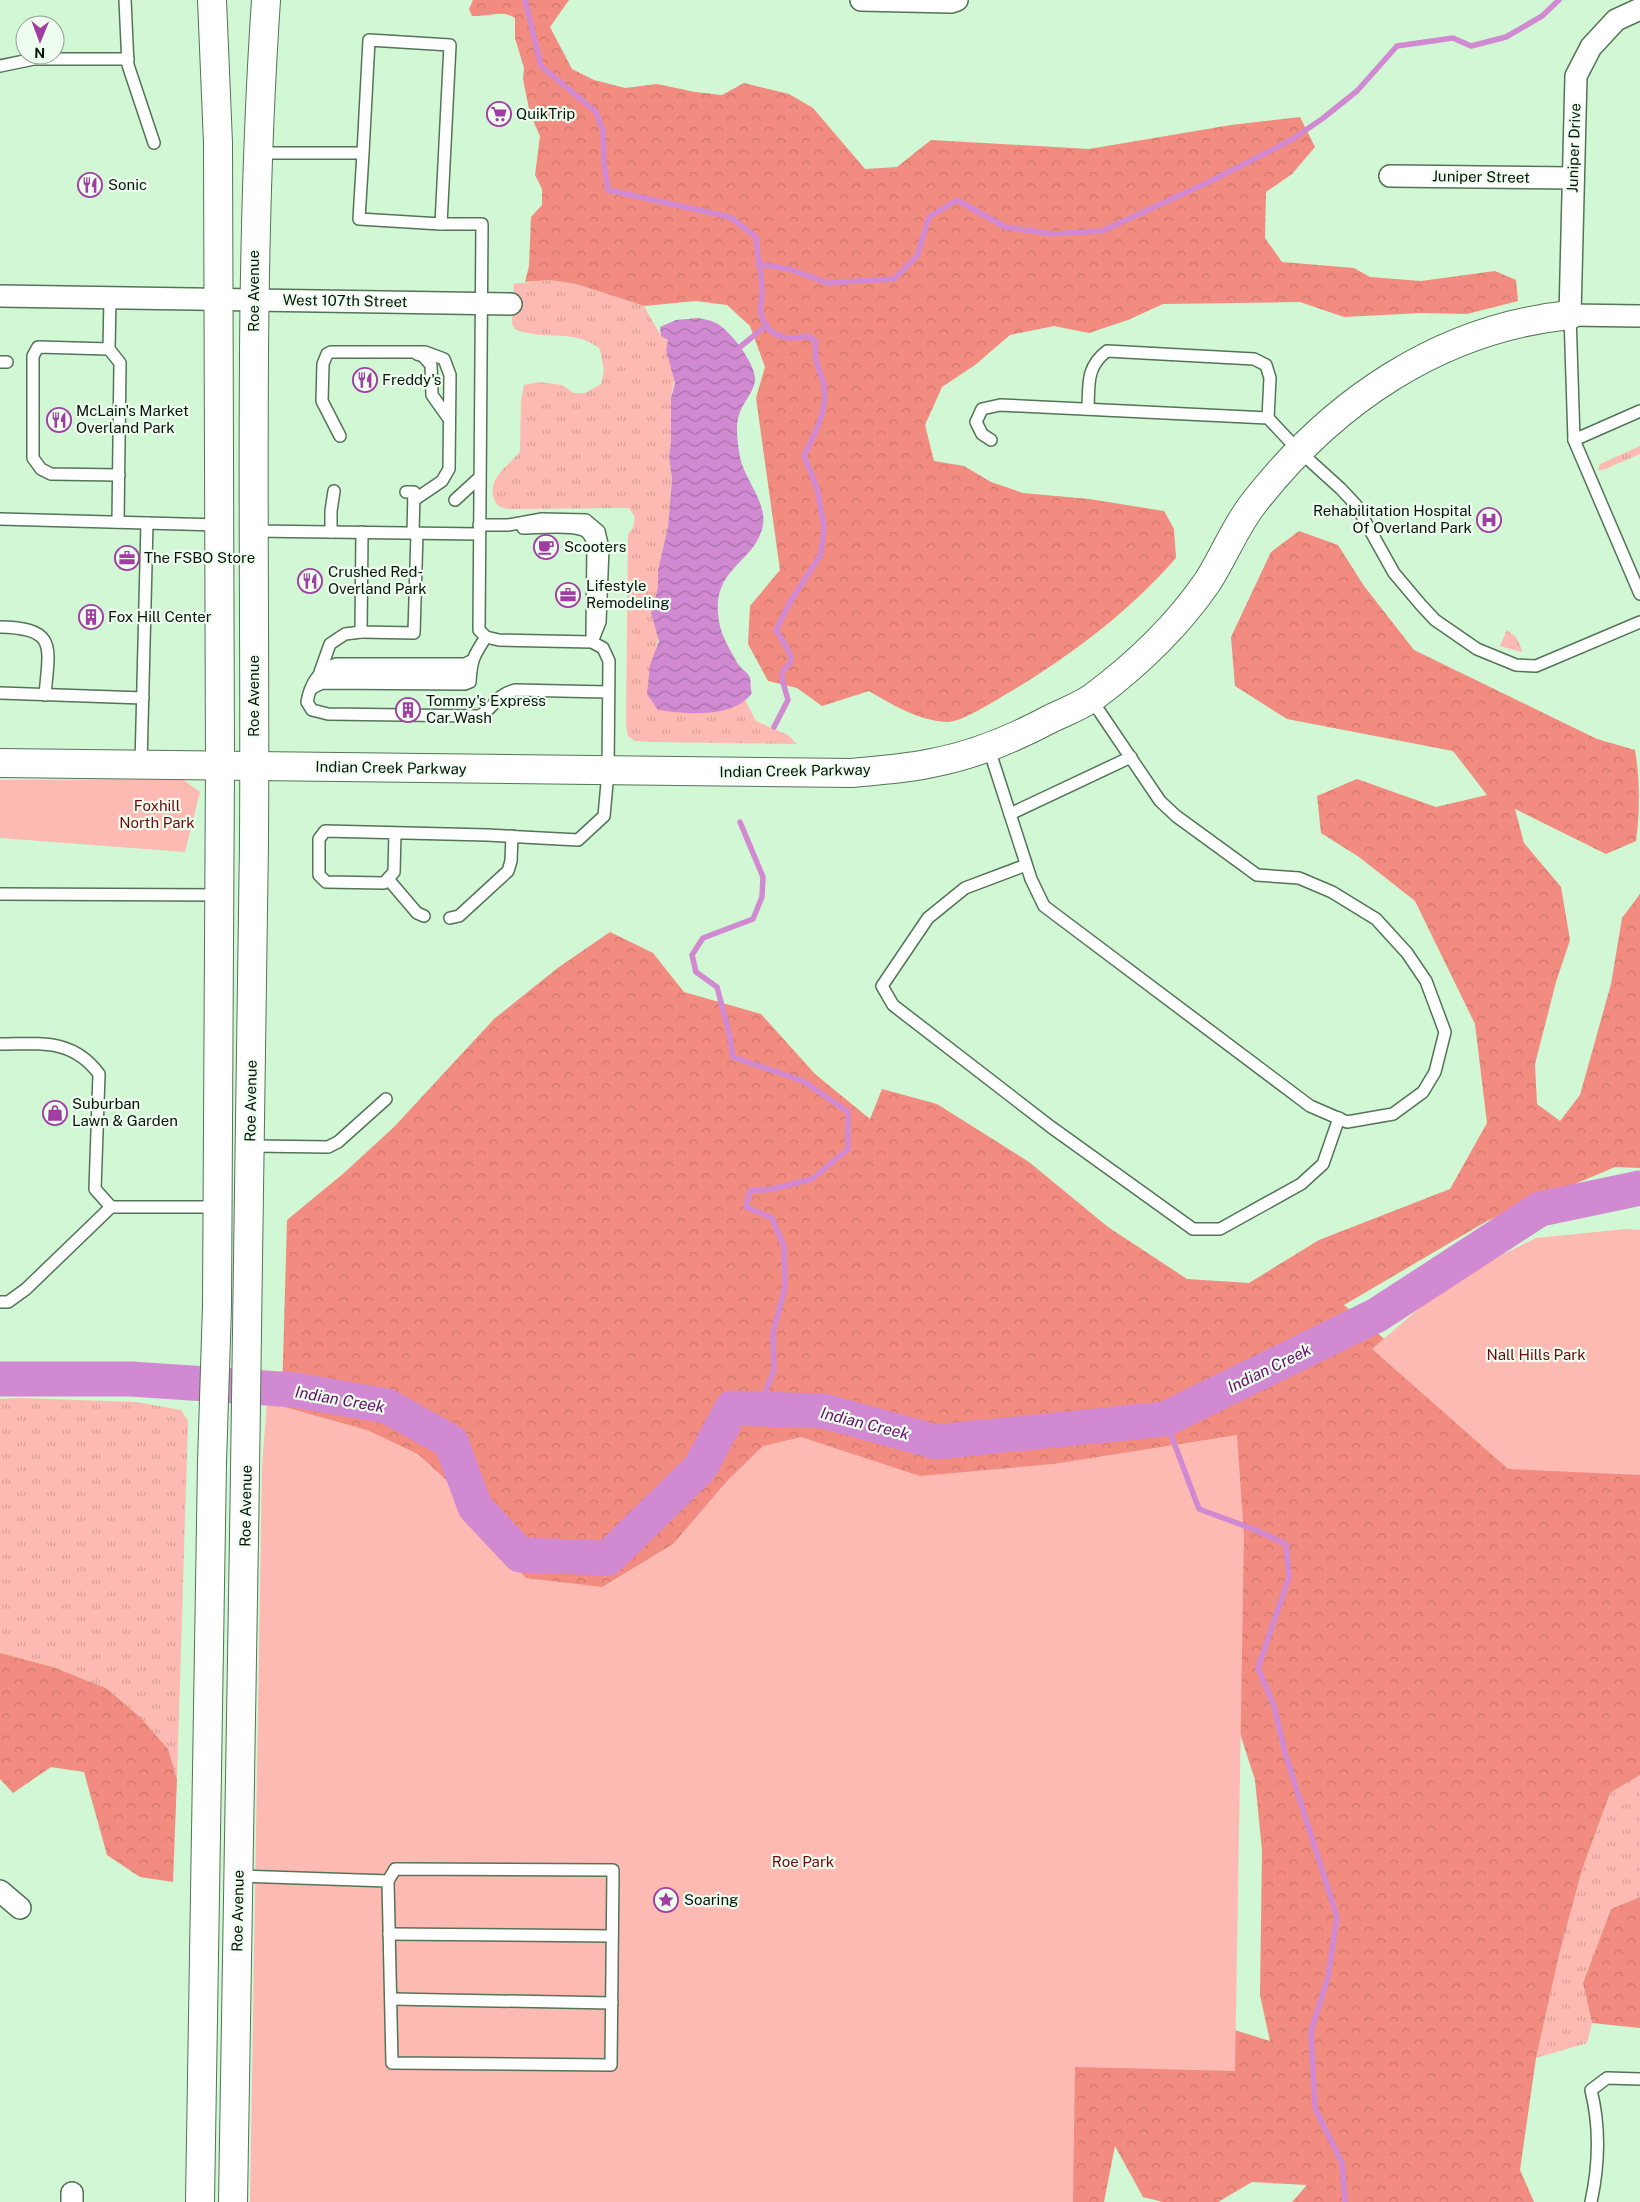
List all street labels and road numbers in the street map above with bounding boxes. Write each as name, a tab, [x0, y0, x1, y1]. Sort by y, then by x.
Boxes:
street label: Juniper Drive	[1563, 103, 1584, 193]
street label: Juniper Street	[1432, 167, 1530, 186]
street label: Roe Avenue	[245, 250, 262, 332]
street label: West 107th Street	[282, 291, 408, 310]
street label: Roe Avenue	[245, 655, 262, 737]
street label: Indian Creek Parkway	[315, 758, 467, 777]
street label: Indian Creek Parkway	[719, 761, 871, 780]
street label: Roe Avenue	[241, 1060, 260, 1142]
street label: Roe Avenue	[236, 1465, 255, 1547]
street label: Roe Avenue	[228, 1870, 247, 1952]

